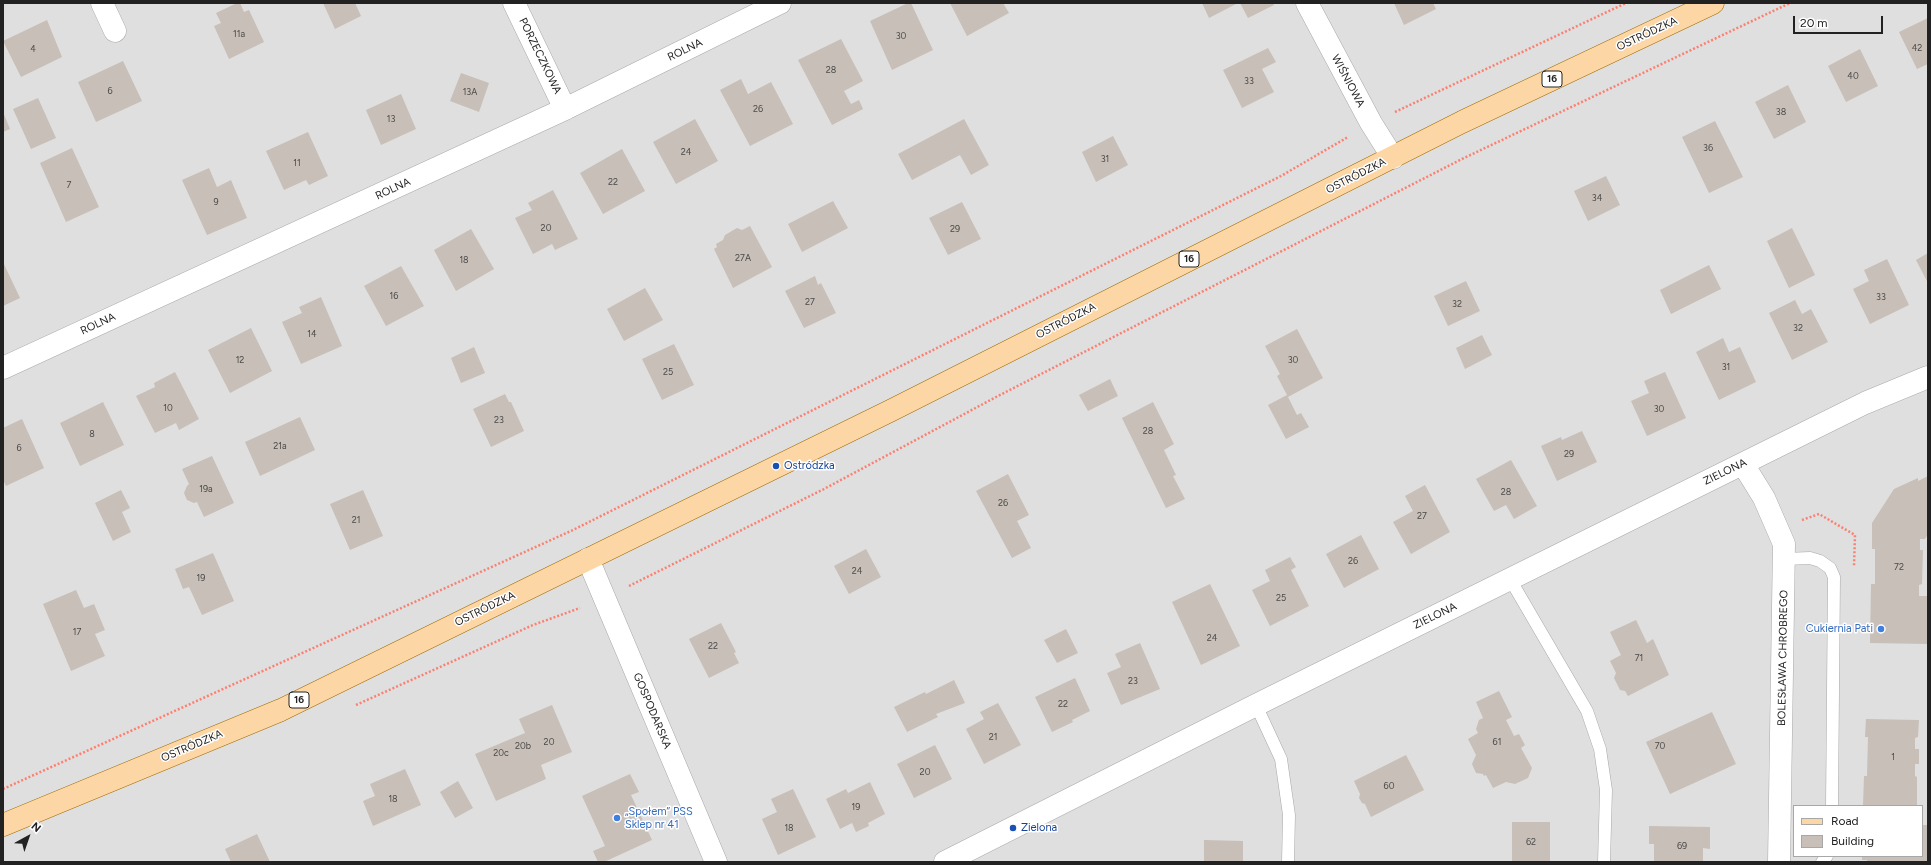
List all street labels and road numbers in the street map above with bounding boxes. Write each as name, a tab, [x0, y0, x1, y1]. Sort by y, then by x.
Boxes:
street label: OSTRÓDZKA	[1615, 14, 1679, 54]
street label: PORZECZKOWA	[516, 16, 564, 96]
street label: ROLNA	[665, 36, 705, 64]
street label: WIŚNIOWA	[1329, 52, 1367, 110]
road number: 16	[1542, 71, 1562, 87]
street label: OSTRÓDZKA	[1324, 155, 1388, 197]
street label: ROLNA	[373, 175, 413, 203]
road number: 16	[1179, 251, 1199, 267]
street label: OSTRÓDZKA	[1034, 300, 1098, 342]
street label: ROLNA	[78, 310, 118, 338]
street label: ZIELONA	[1701, 456, 1749, 488]
street label: OSTRÓDZKA	[453, 589, 517, 629]
street label: BOLESŁAWA CHROBREGO	[1775, 590, 1791, 726]
street label: ZIELONA	[1411, 600, 1459, 632]
street label: GOSPODARSKA	[630, 671, 674, 751]
road number: 16	[289, 692, 309, 708]
street label: OSTRÓDZKA	[159, 727, 225, 765]

